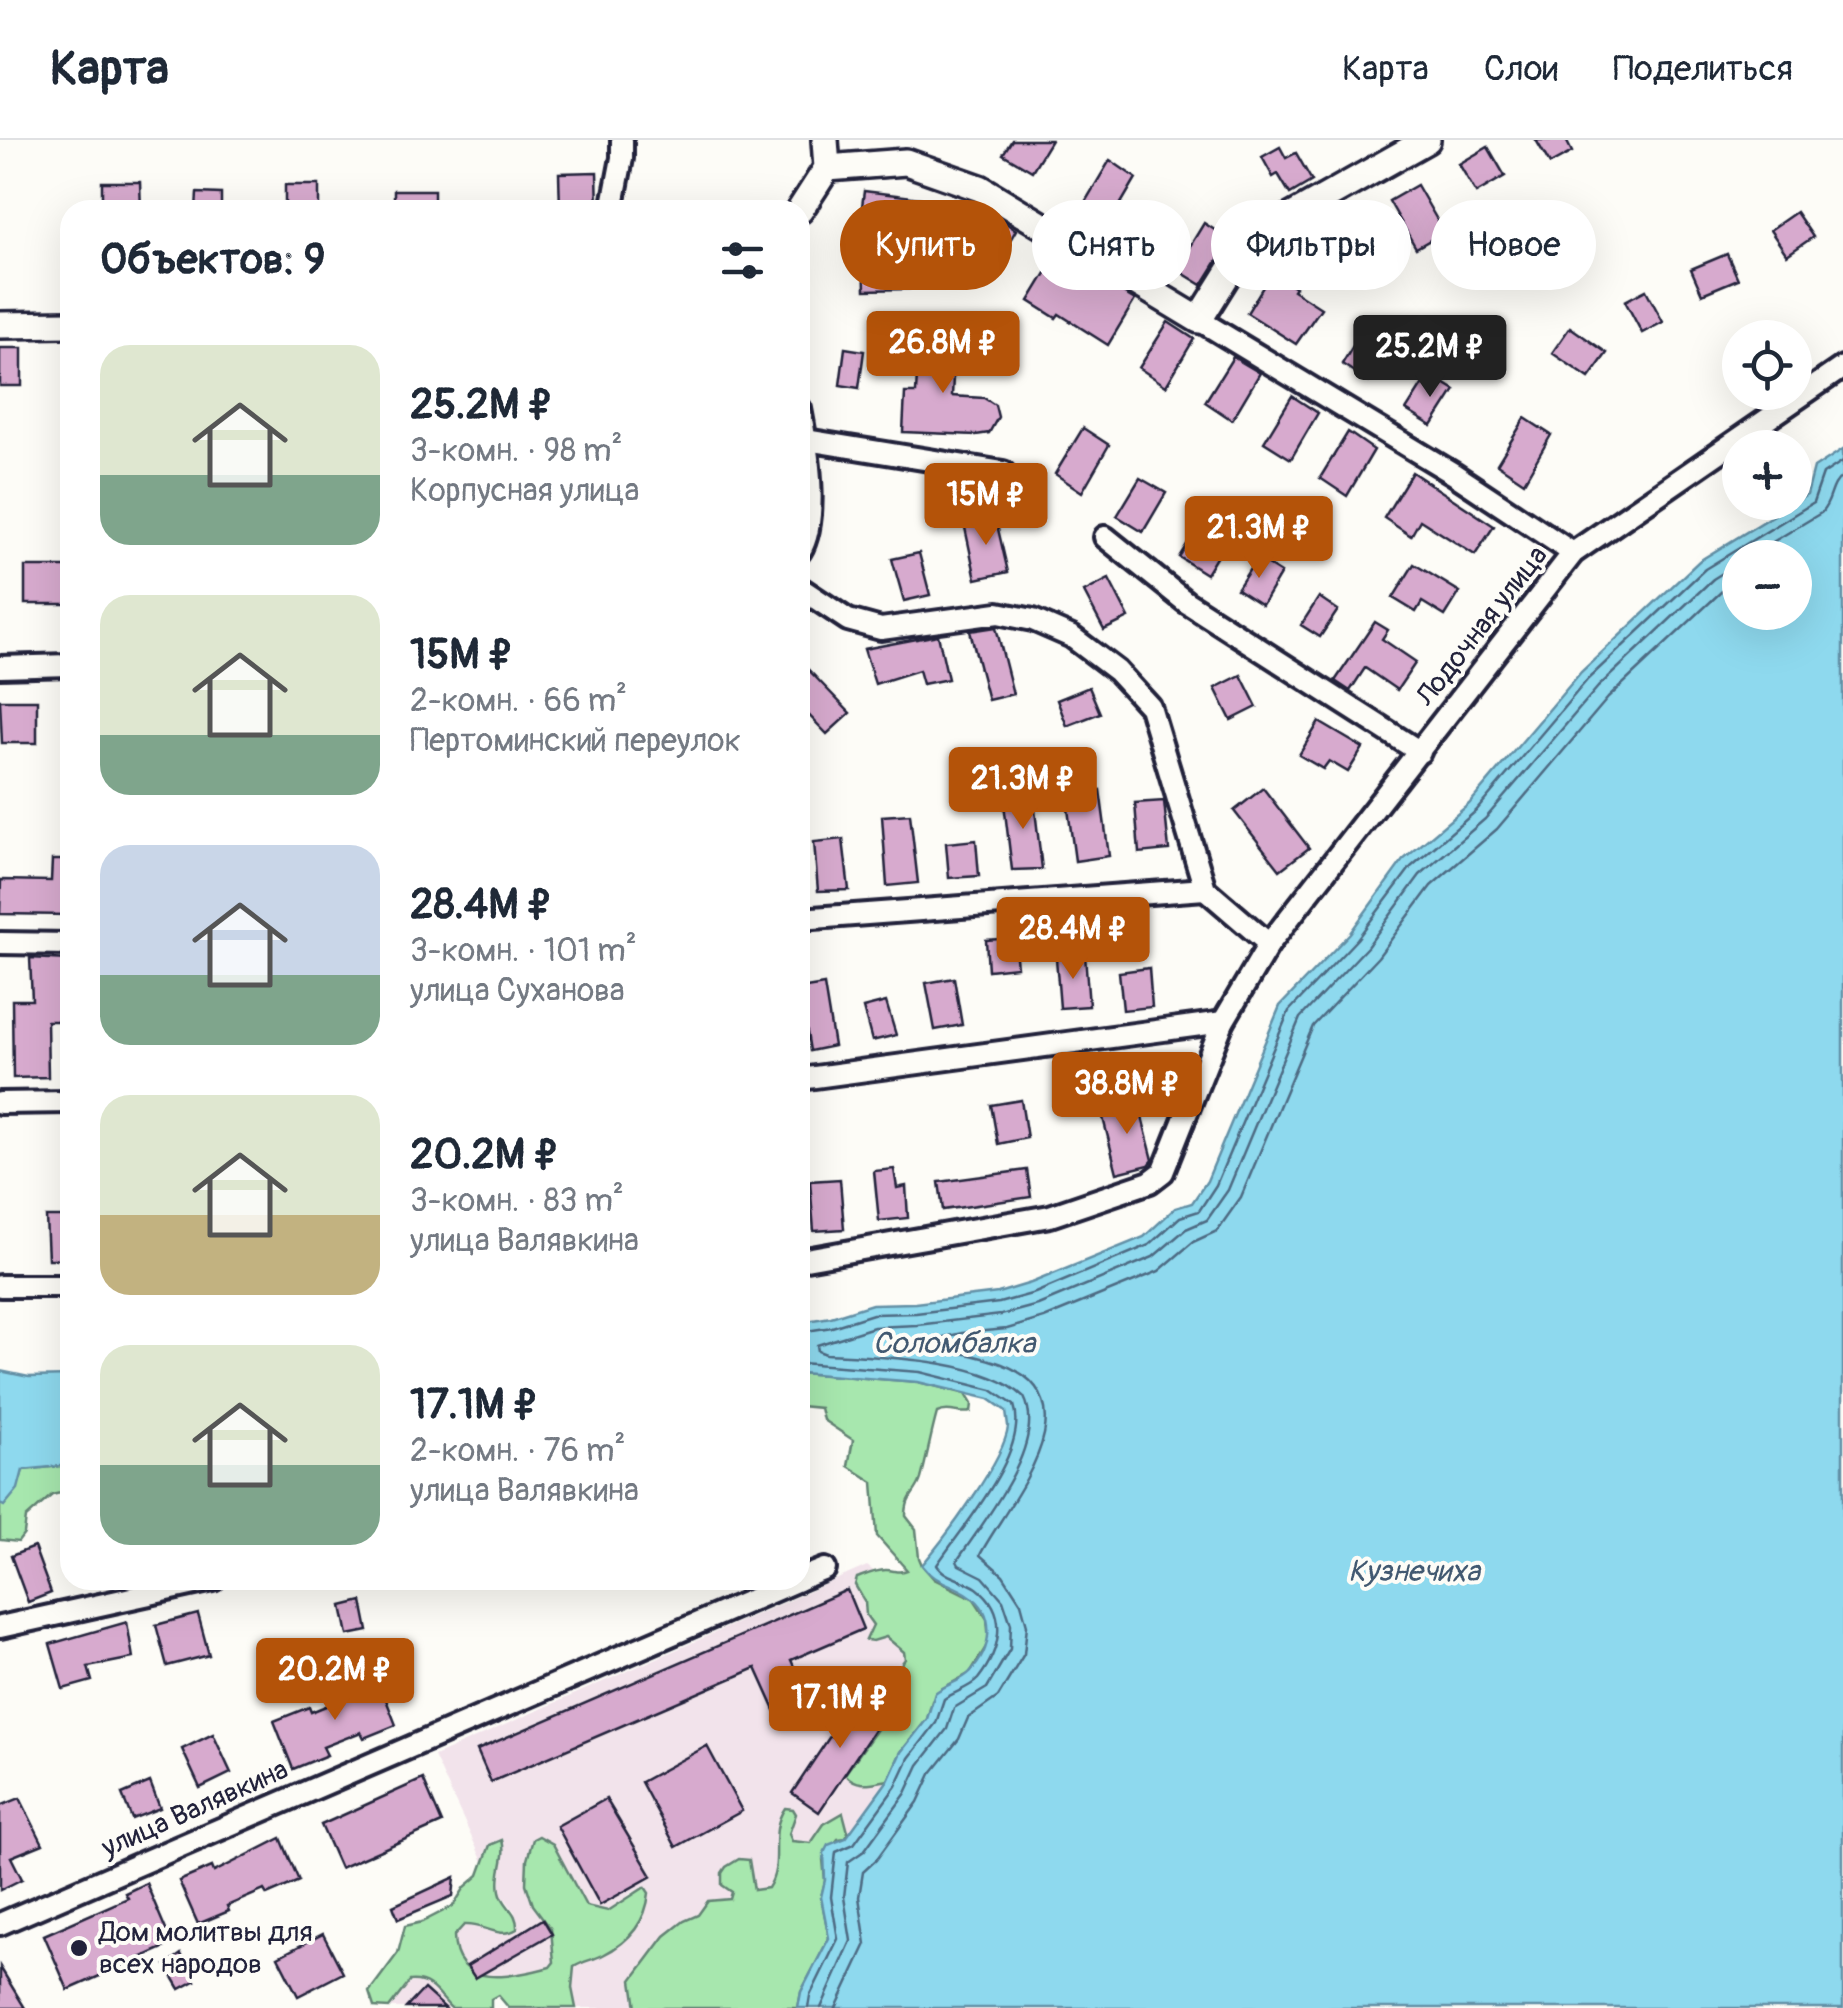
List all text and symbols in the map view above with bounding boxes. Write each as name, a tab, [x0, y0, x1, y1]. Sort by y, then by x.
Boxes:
text: Карта	[50, 39, 169, 99]
text: Карта	[1342, 47, 1429, 91]
text: Слои	[1484, 47, 1558, 91]
text: Поделиться	[1613, 47, 1793, 91]
chip: Купить	[840, 200, 1012, 290]
chip: Снять	[1032, 200, 1191, 290]
chip: Фильтры	[1211, 200, 1411, 290]
chip: Новое	[1431, 200, 1596, 290]
icon: filters	[715, 233, 770, 288]
text: Объектов: 9	[100, 234, 325, 286]
pin: 26.8M ₽	[851, 311, 1035, 396]
pin: 25.2M ₽	[1338, 315, 1522, 400]
map controls	[1722, 320, 1812, 630]
button: locate	[1722, 320, 1812, 410]
text: 26.8M ₽	[889, 323, 997, 363]
text: 25.2M ₽	[1375, 327, 1485, 367]
text: 25.2M ₽	[410, 379, 553, 431]
icon: home	[180, 385, 300, 505]
button: +	[1722, 430, 1812, 520]
text: 3-комн. · 98 m²	[410, 431, 622, 471]
pin: 15M ₽	[916, 463, 1056, 548]
text: Корпусная улица	[410, 471, 639, 511]
text: 15M ₽	[946, 475, 1026, 515]
pin: 21.3M ₽	[1167, 496, 1351, 581]
text: 21.3M ₽	[1207, 508, 1311, 548]
street label: Лодочная улица	[1408, 539, 1555, 714]
button: −	[1722, 540, 1812, 630]
text: 15M ₽	[410, 629, 514, 681]
icon: home	[180, 635, 300, 755]
text: 2-комн. · 66 m²	[410, 681, 627, 721]
text: Пертоминский переулок	[410, 721, 741, 761]
pin: 21.3M ₽	[931, 747, 1115, 832]
text: 21.3M ₽	[971, 759, 1075, 799]
text: 28.4M ₽	[410, 879, 553, 931]
icon: home	[180, 885, 300, 1005]
pin: 28.4M ₽	[981, 897, 1165, 982]
text: 28.4M ₽	[1019, 909, 1127, 949]
text: 3-комн. · 101 m²	[410, 931, 637, 971]
text: улица Суханова	[410, 971, 625, 1011]
pin: 38.8M ₽	[1035, 1052, 1219, 1137]
text: 38.8M ₽	[1074, 1064, 1180, 1104]
text: 20.2M ₽	[410, 1129, 559, 1181]
icon: home	[180, 1135, 300, 1255]
text: 3-комн. · 83 m²	[410, 1181, 624, 1221]
text: улица Валявкина	[410, 1221, 639, 1261]
water label: Соломбалка	[873, 1325, 1037, 1362]
text: 17.1M ₽	[410, 1379, 539, 1431]
icon: home	[180, 1385, 300, 1505]
text: 2-комн. · 76 m²	[410, 1431, 625, 1471]
text: улица Валявкина	[410, 1471, 639, 1511]
water label: Кузнечиха	[1348, 1553, 1482, 1590]
pin: 20.2M ₽	[243, 1638, 427, 1723]
text: 20.2M ₽	[278, 1650, 392, 1690]
pin: 17.1M ₽	[748, 1666, 932, 1751]
text: 17.1M ₽	[791, 1678, 889, 1718]
street label: улица Валявкина	[96, 1752, 294, 1866]
place label: Дом молитвы для всех народов	[98, 1915, 313, 1982]
marker: Дом молитвы для всех народов	[68, 1937, 90, 1959]

